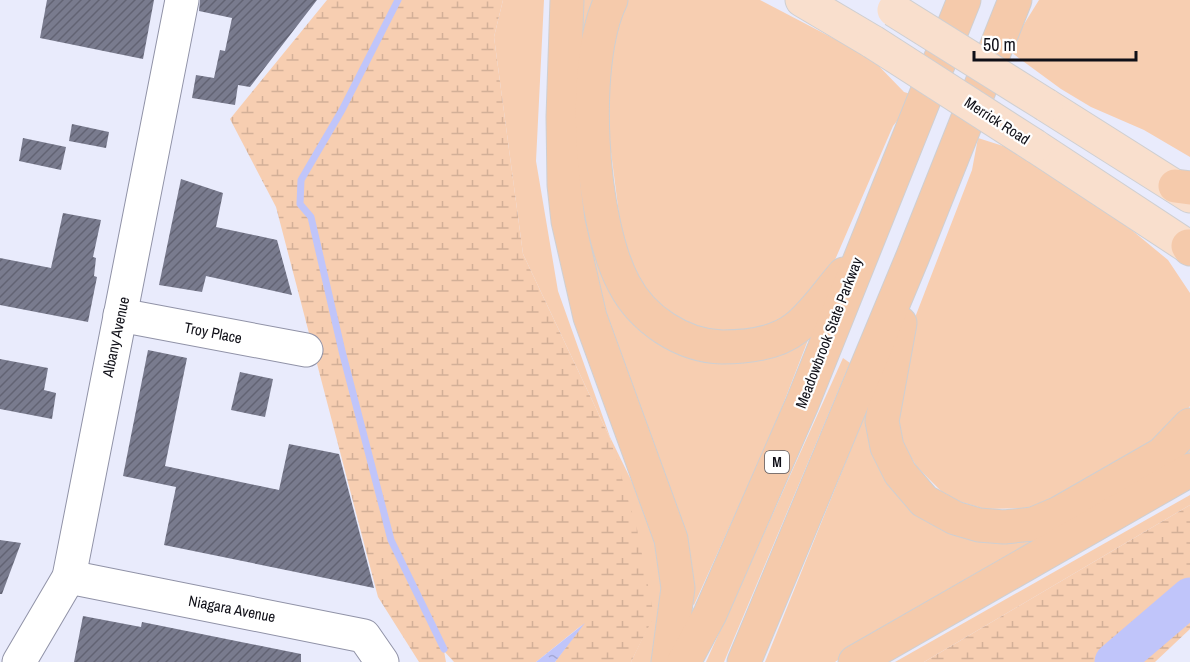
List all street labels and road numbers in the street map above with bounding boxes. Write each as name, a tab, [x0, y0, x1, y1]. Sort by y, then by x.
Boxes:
street label: Merrick Road	[961, 92, 1034, 149]
street label: Meadowbrook State Parkway	[790, 254, 867, 411]
street label: Albany Avenue	[97, 295, 134, 380]
street label: Troy Place	[182, 317, 244, 348]
road number: M	[765, 451, 789, 473]
street label: Niagara Avenue	[187, 590, 277, 627]

